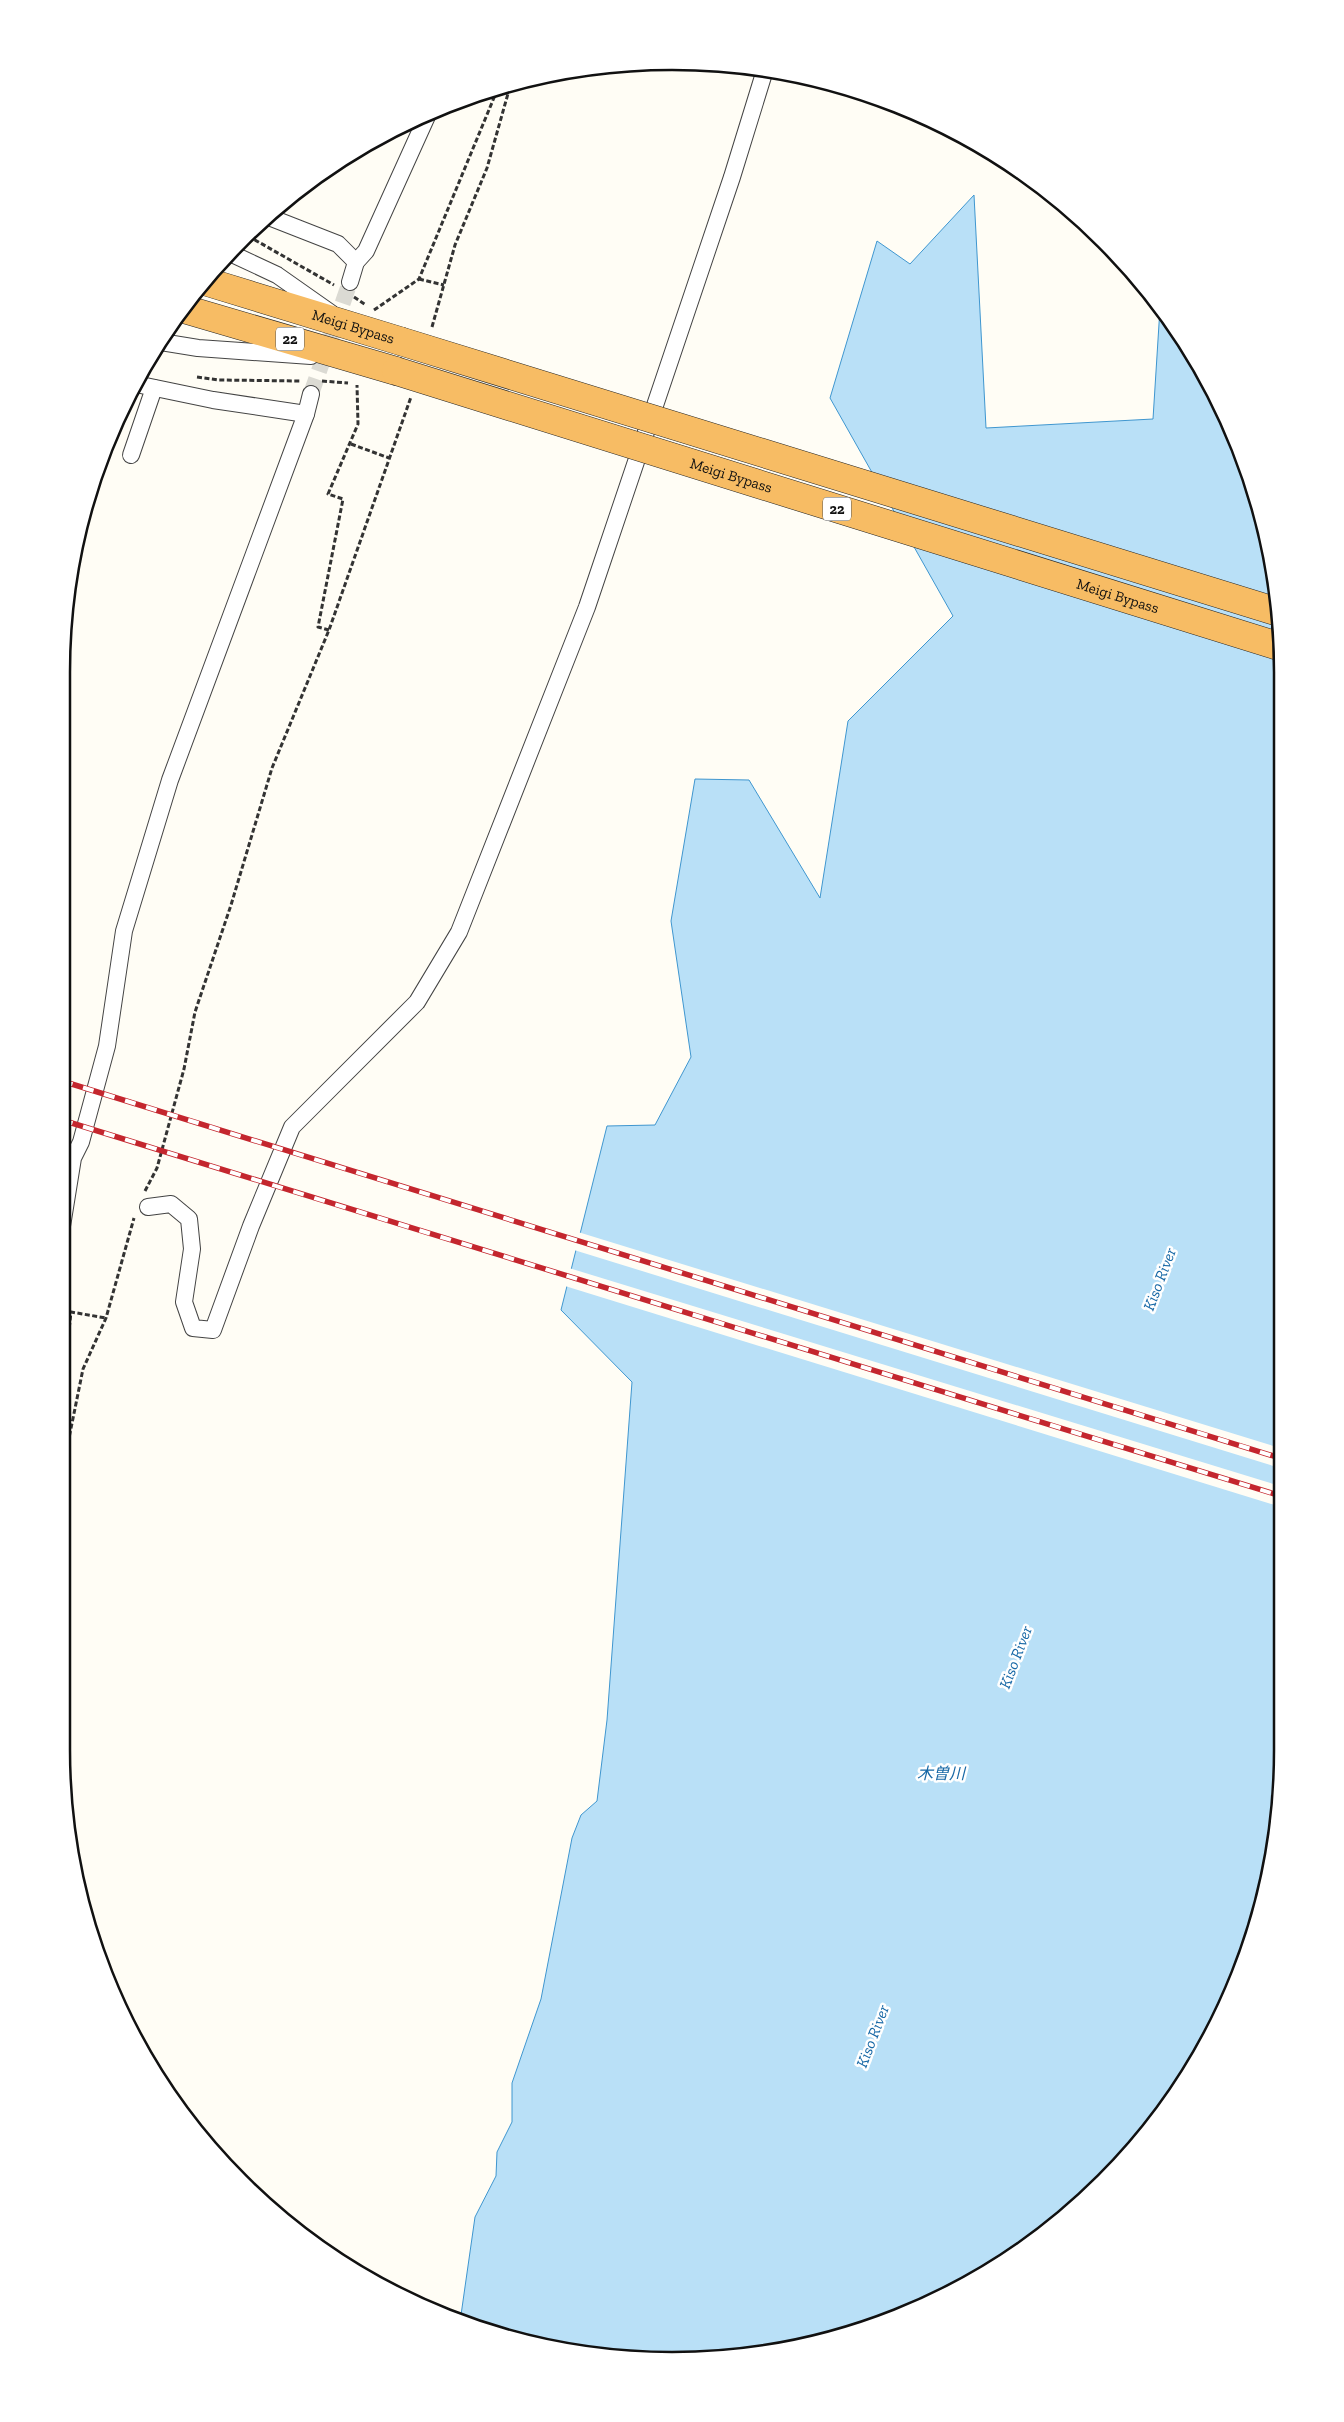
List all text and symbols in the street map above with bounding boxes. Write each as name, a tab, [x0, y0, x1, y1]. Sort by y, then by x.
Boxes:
street label: Meigi Bypass	[310, 306, 397, 348]
road number: 22	[276, 328, 304, 350]
street label: Meigi Bypass	[688, 454, 774, 497]
road number: 22	[823, 498, 851, 520]
street label: Meigi Bypass	[1074, 575, 1161, 617]
water label: Kiso River	[1139, 1245, 1180, 1313]
water label: Kiso River	[995, 1623, 1036, 1691]
water label: 木曽川	[917, 1764, 967, 1783]
water label: Kiso River	[852, 2002, 893, 2070]

